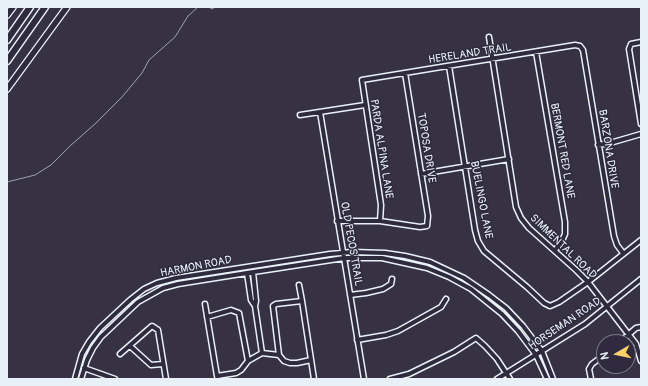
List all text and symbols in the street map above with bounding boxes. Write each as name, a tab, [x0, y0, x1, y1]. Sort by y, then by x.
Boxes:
street label: HERELAND TRAIL	[428, 41, 512, 67]
street label: PARDA ALPINA LANE	[367, 98, 395, 200]
street label: BERMONT RED LANE	[547, 102, 577, 200]
street label: BARZONA DRIVE	[595, 109, 621, 189]
street label: TOPOSA DRIVE	[414, 112, 438, 184]
street label: BUELINGO LANE	[467, 160, 495, 240]
street label: OLD PECOS TRAIL	[337, 201, 365, 287]
street label: SIMMENTAL ROAD	[527, 212, 599, 282]
street label: HARMON ROAD	[159, 254, 233, 280]
street label: HORSEMAN ROAD	[526, 295, 604, 353]
north arrow	[596, 334, 636, 374]
text: N	[598, 351, 612, 360]

